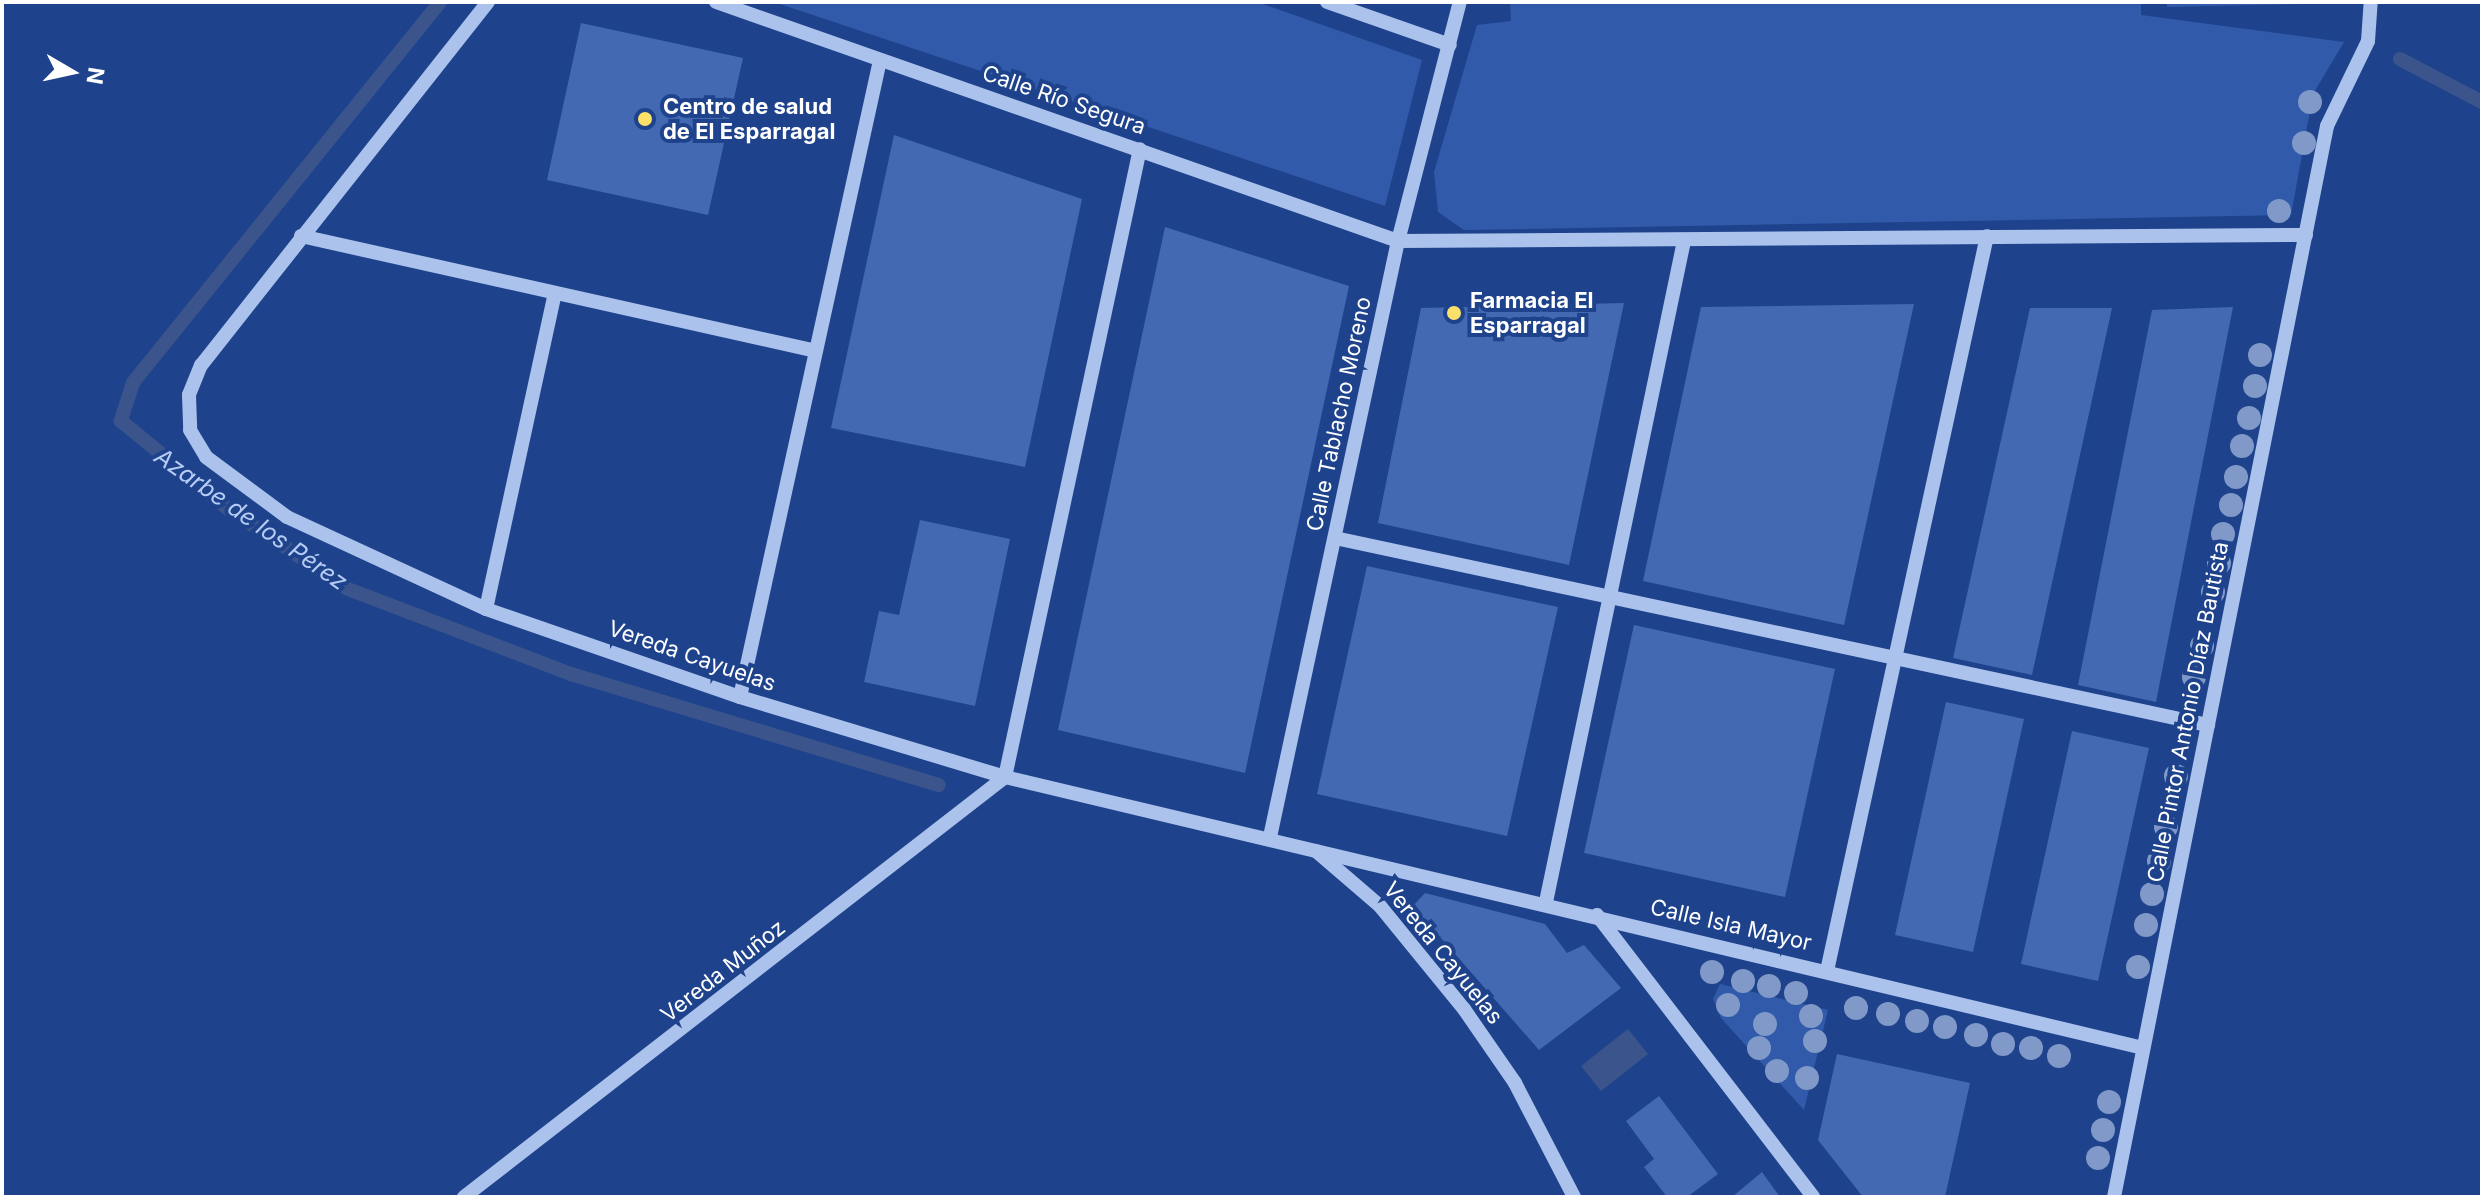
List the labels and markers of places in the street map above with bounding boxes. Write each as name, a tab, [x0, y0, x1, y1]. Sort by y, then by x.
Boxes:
place label: Centro de salud de El Esparragal	[663, 93, 835, 144]
marker: Centro de salud de El Esparragal	[634, 108, 656, 130]
place label: Farmacia El Esparragal	[1470, 287, 1594, 338]
marker: Farmacia El Esparragal	[1445, 304, 1463, 322]

